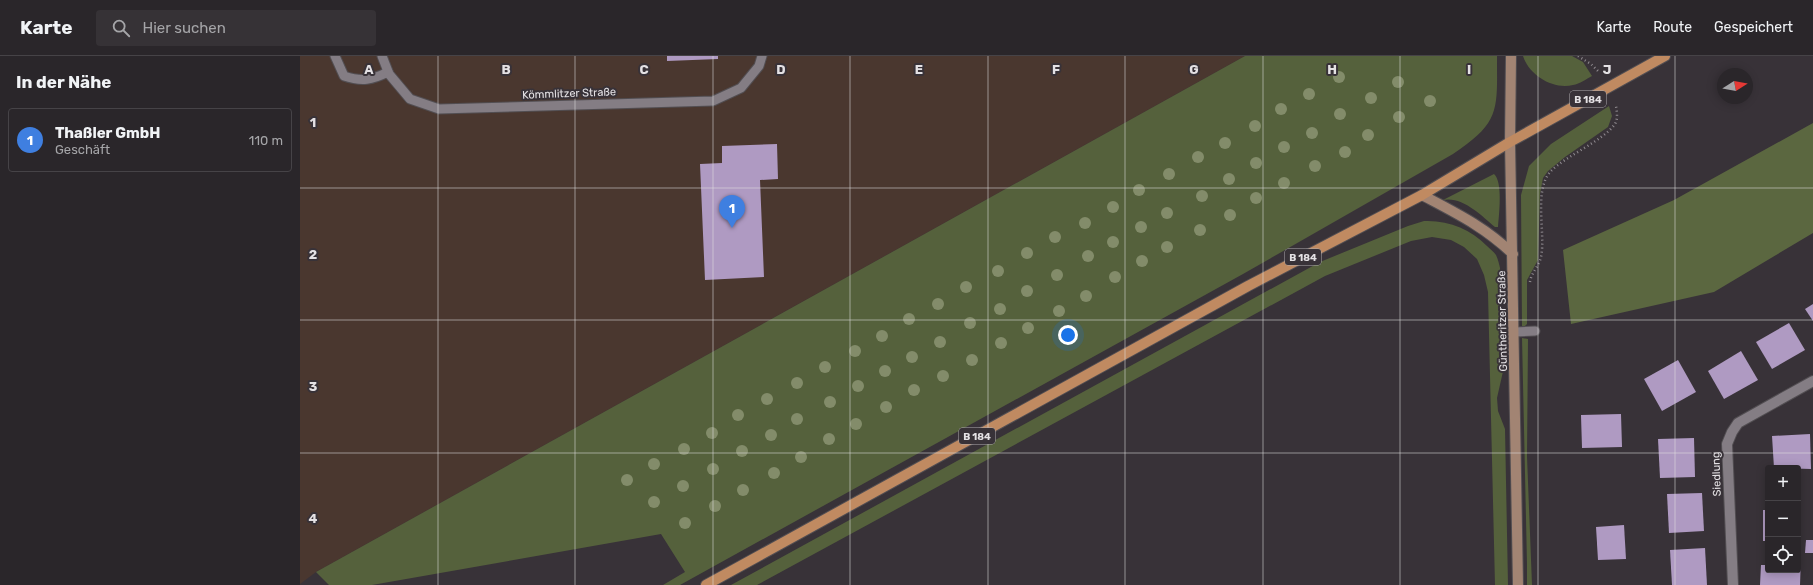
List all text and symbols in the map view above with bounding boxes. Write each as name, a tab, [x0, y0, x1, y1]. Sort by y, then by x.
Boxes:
search box	[96, 10, 376, 46]
text: Karte	[20, 16, 72, 39]
icon: search	[110, 17, 132, 39]
text: Hier suchen	[142, 19, 226, 37]
text: Karte	[1596, 19, 1631, 36]
text: Route	[1653, 19, 1692, 36]
text: Gespeichert	[1714, 19, 1793, 36]
text: A	[364, 62, 374, 77]
text: B	[501, 62, 511, 77]
text: C	[639, 62, 649, 77]
text: D	[776, 62, 786, 77]
text: E	[915, 62, 923, 77]
text: F	[1052, 62, 1060, 77]
text: G	[1189, 62, 1199, 77]
text: H	[1327, 62, 1337, 77]
text: I	[1467, 62, 1471, 77]
text: J	[1603, 62, 1611, 77]
north arrow	[1717, 68, 1753, 104]
text: In der Nähe	[16, 72, 111, 92]
street label: Kömmlitzer Straße	[522, 85, 616, 102]
road number: B 184	[1570, 91, 1606, 107]
text: 1	[310, 115, 316, 130]
text: Thaßler GmbH	[55, 124, 161, 142]
text: 1	[27, 133, 33, 148]
text: 110 m	[249, 133, 283, 148]
text: Geschäft	[55, 142, 110, 157]
pin: 1	[719, 195, 745, 228]
text: 2	[309, 247, 317, 262]
road number: B 184	[1285, 249, 1321, 265]
street label: Güntheritzer Straße	[1495, 270, 1510, 372]
your location	[1058, 325, 1078, 345]
text: 3	[309, 379, 318, 394]
road number: B 184	[959, 428, 995, 444]
street label: Siedlung	[1709, 451, 1724, 497]
map controls	[1765, 465, 1801, 573]
button: +	[1765, 465, 1801, 501]
button: −	[1765, 501, 1801, 537]
text: 4	[309, 511, 318, 526]
button: locate	[1765, 537, 1801, 573]

